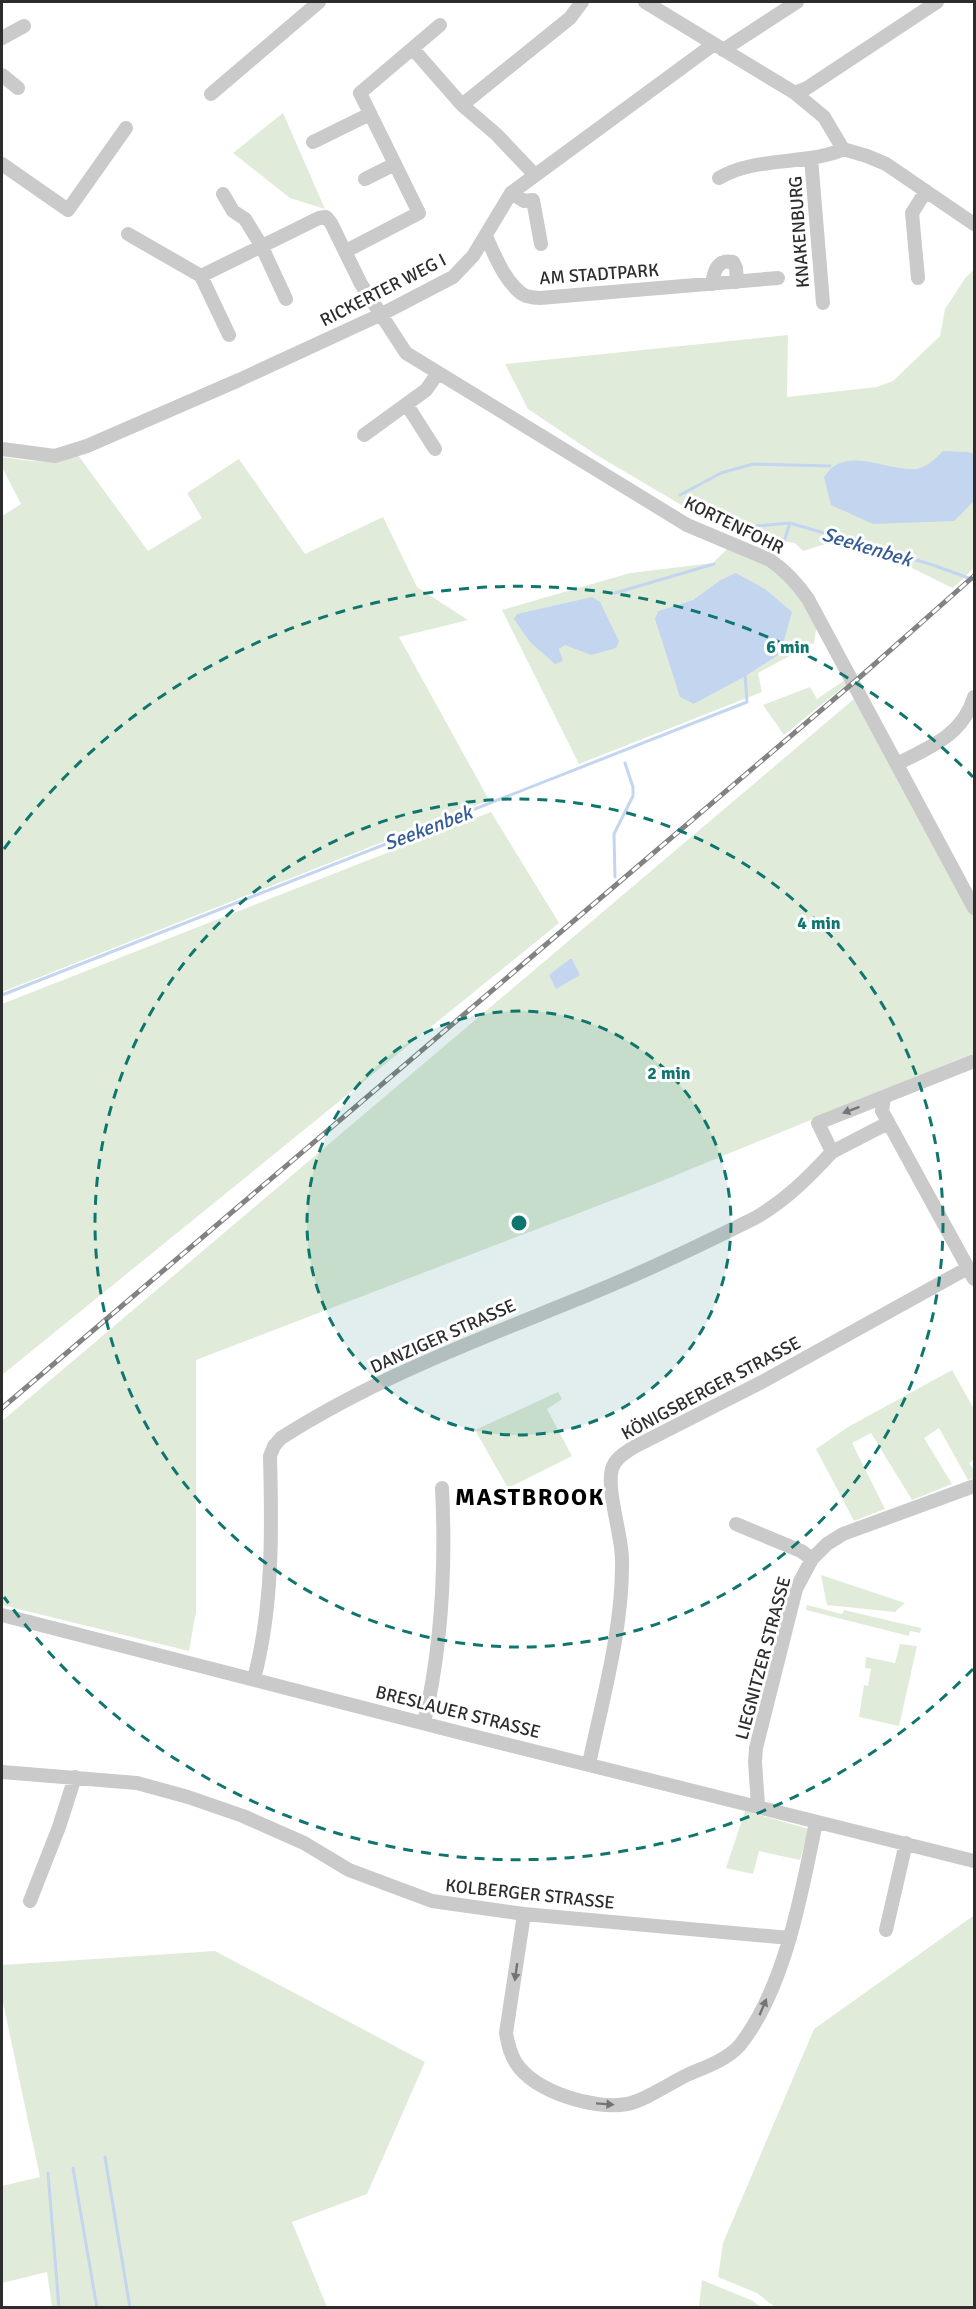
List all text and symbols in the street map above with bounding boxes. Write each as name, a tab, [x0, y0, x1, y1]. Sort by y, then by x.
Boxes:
street label: KNAKENBURG	[784, 175, 814, 289]
street label: RICKERTER WEG I	[316, 249, 450, 331]
street label: AM STADTPARK	[539, 259, 660, 289]
street label: KORTENFOHR	[680, 491, 788, 559]
water label: Seekenbek	[819, 522, 917, 573]
text: 6 min	[766, 636, 810, 658]
water label: Seekenbek	[380, 799, 477, 856]
text: 4 min	[797, 912, 841, 934]
text: 2 min	[647, 1062, 691, 1084]
one-way arrow	[842, 1105, 860, 1115]
centre of rings	[509, 1213, 529, 1233]
street label: DANZIGER STRASSE	[367, 1294, 519, 1378]
street label: KÖNIGSBERGER STRASSE	[618, 1331, 804, 1445]
district label: MASTBROOK	[455, 1482, 605, 1512]
street label: LIEGNITZER STRASSE	[731, 1574, 795, 1742]
street label: BRESLAUER STRASSE	[373, 1681, 543, 1743]
street label: KOLBERGER STRASSE	[444, 1874, 616, 1914]
one-way arrow	[511, 1962, 520, 1981]
one-way arrow	[758, 1997, 768, 2015]
one-way arrow	[596, 2099, 615, 2108]

